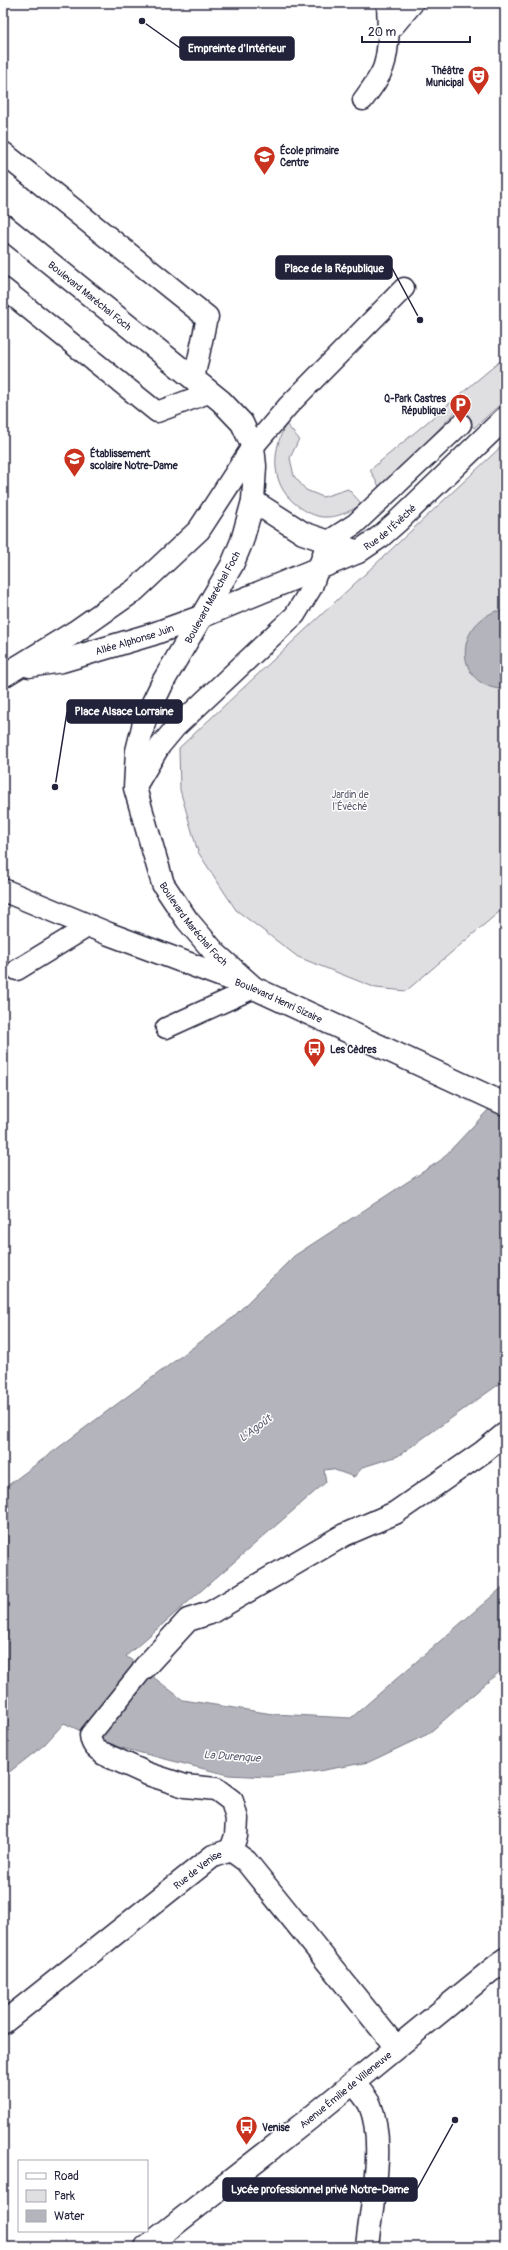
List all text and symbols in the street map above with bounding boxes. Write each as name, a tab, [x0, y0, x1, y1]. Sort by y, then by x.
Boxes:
scale bar	[362, 18, 470, 44]
text: 20 m	[368, 25, 397, 40]
callout: Empreinte d'Intérieur	[180, 37, 294, 60]
text: Empreinte d'Intérieur	[188, 42, 287, 55]
theatre icon: Théâtre Municipal	[466, 63, 492, 96]
place label: Théâtre Municipal	[426, 65, 465, 89]
school or university icon: École primaire Centre	[252, 143, 278, 176]
place label: École primaire Centre	[280, 143, 340, 169]
callout: Place de la République	[276, 256, 392, 279]
street label: Boulevard Maréchal Foch	[45, 259, 134, 333]
text: Place de la République	[284, 262, 384, 275]
parking icon: Q-Park Castres République	[448, 391, 474, 424]
place label: Q-Park Castres République	[384, 393, 447, 417]
school or university icon: Établissement scolaire Notre-Dame	[62, 446, 88, 479]
place label: Établissement scolaire Notre-Dame	[90, 446, 179, 472]
street label: Rue de l'Évêché	[362, 502, 419, 553]
street label: Boulevard Maréchal Foch	[183, 549, 243, 646]
street label: Allée Alphonse Juin	[94, 622, 176, 658]
callout: Place Alsace Lorraine	[67, 700, 182, 723]
text: Place Alsace Lorraine	[75, 705, 174, 718]
park label: Jardin de l'Évêché	[331, 789, 369, 813]
street label: Boulevard Maréchal Foch	[156, 880, 230, 969]
street label: Boulevard Henri Sizaire	[233, 976, 324, 1026]
bus stop icon: Les Cèdres	[302, 1036, 328, 1069]
place label: Les Cèdres	[330, 1044, 377, 1056]
water label: L'Agoût	[237, 1411, 275, 1445]
water label: La Durenque	[203, 1748, 263, 1765]
street label: Rue de Venise	[171, 1849, 223, 1892]
street label: Avenue Émilie de Villeneuve	[297, 2049, 394, 2131]
bus stop icon: Venise	[233, 2114, 259, 2147]
place label: Venise	[262, 2122, 291, 2134]
legend	[18, 2160, 148, 2232]
text: Road	[54, 2169, 79, 2184]
callout: Lycée professionnel privé Notre-Dame	[223, 2178, 417, 2201]
text: Lycée professionnel privé Notre-Dame	[231, 2183, 410, 2196]
text: Park	[54, 2189, 75, 2204]
text: Water	[54, 2209, 85, 2224]

